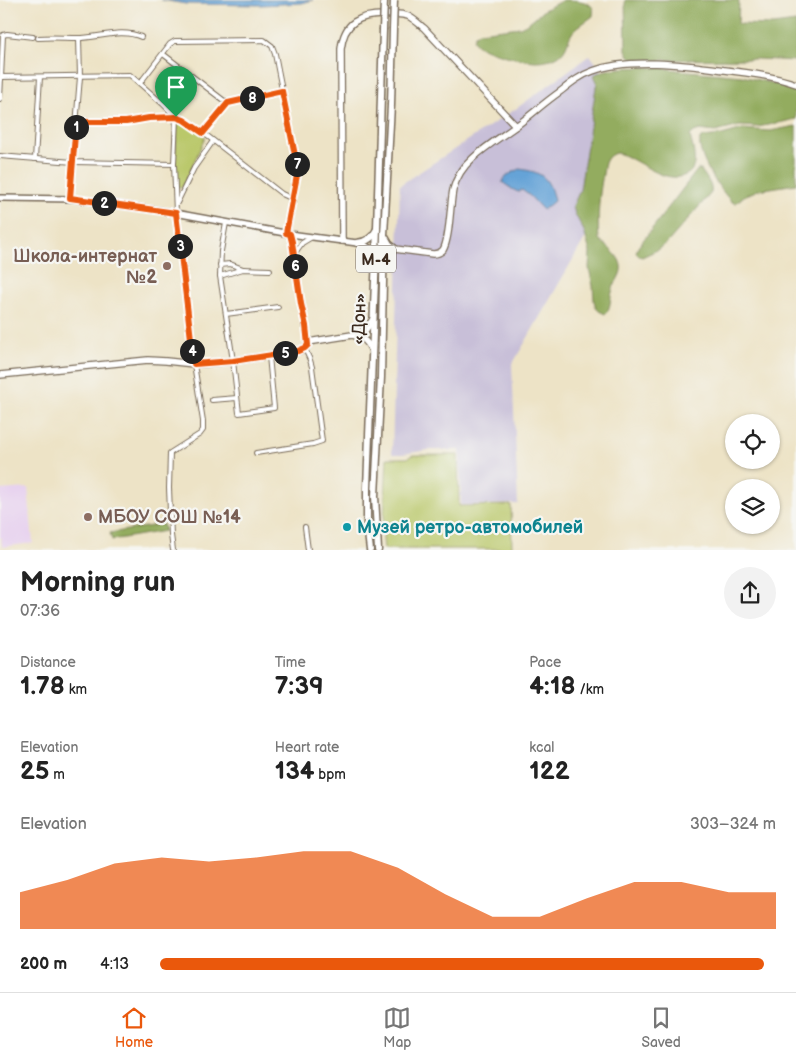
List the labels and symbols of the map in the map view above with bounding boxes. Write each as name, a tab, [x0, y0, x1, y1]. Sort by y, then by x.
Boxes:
pin	[155, 66, 197, 117]
pin: 8	[240, 86, 264, 110]
pin: 1	[64, 114, 88, 140]
pin: 7	[284, 152, 310, 176]
pin: 2	[92, 190, 116, 216]
pin: 3	[168, 234, 192, 258]
road number: М-4	[356, 245, 396, 272]
place label: Школа-интернат №2	[13, 246, 157, 288]
pin: 6	[282, 254, 308, 278]
marker: Школа-интернат №2	[161, 260, 173, 272]
street label: «Дон»	[348, 293, 371, 345]
pin: 4	[180, 338, 204, 364]
pin: 5	[272, 340, 298, 366]
place label: МБОУ СОШ №14	[98, 507, 241, 528]
marker: МБОУ СОШ №14	[82, 511, 94, 523]
place label: Музей ретро-автомобилей	[357, 517, 583, 538]
marker: Музей ретро-автомобилей	[341, 521, 353, 533]

